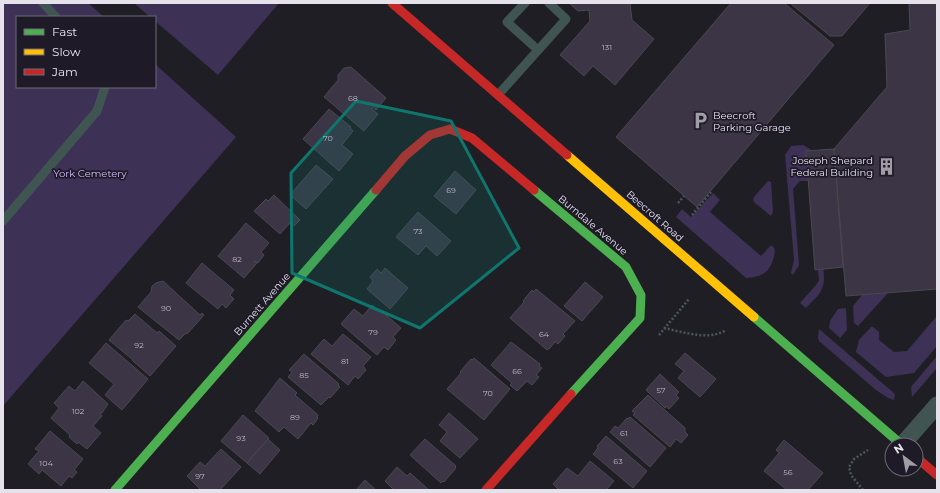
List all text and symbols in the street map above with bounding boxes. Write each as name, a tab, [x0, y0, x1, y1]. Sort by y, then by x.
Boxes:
legend	[16, 16, 156, 88]
text: Fast	[52, 24, 77, 39]
house number: 131	[602, 42, 612, 52]
text: Slow	[52, 44, 81, 59]
text: Jam	[51, 64, 78, 79]
house number: 68	[348, 93, 358, 103]
place label: Beecroft Parking Garage	[713, 109, 791, 134]
parking icon: Beecroft Parking Garage	[690, 111, 710, 131]
house number: 70	[323, 133, 333, 143]
place label: Joseph Shepard Federal Building	[790, 154, 873, 179]
building icon: Joseph Shepard Federal Building	[876, 156, 896, 176]
park label: York Cemetery	[53, 167, 127, 180]
house number: 69	[446, 185, 456, 195]
street label: Beecroft Road	[624, 188, 686, 244]
street label: Burndale Avenue	[556, 192, 630, 258]
house number: 73	[413, 226, 423, 236]
house number: 82	[232, 254, 242, 264]
street label: Burnett Avenue	[231, 270, 293, 338]
house number: 90	[161, 303, 171, 313]
house number: 79	[368, 327, 378, 337]
house number: 64	[539, 329, 550, 339]
house number: 92	[134, 340, 144, 350]
house number: 81	[341, 356, 349, 366]
house number: 66	[512, 366, 522, 376]
house number: 85	[299, 370, 309, 380]
house number: 57	[656, 385, 666, 395]
house number: 70	[483, 388, 493, 398]
house number: 102	[72, 406, 85, 416]
house number: 89	[290, 412, 300, 422]
house number: 61	[620, 428, 628, 438]
house number: 93	[236, 433, 246, 443]
north arrow	[884, 437, 924, 477]
text: N	[891, 440, 906, 457]
house number: 63	[613, 456, 623, 466]
house number: 104	[39, 458, 53, 468]
house number: 56	[783, 467, 793, 477]
house number: 97	[195, 471, 205, 481]

